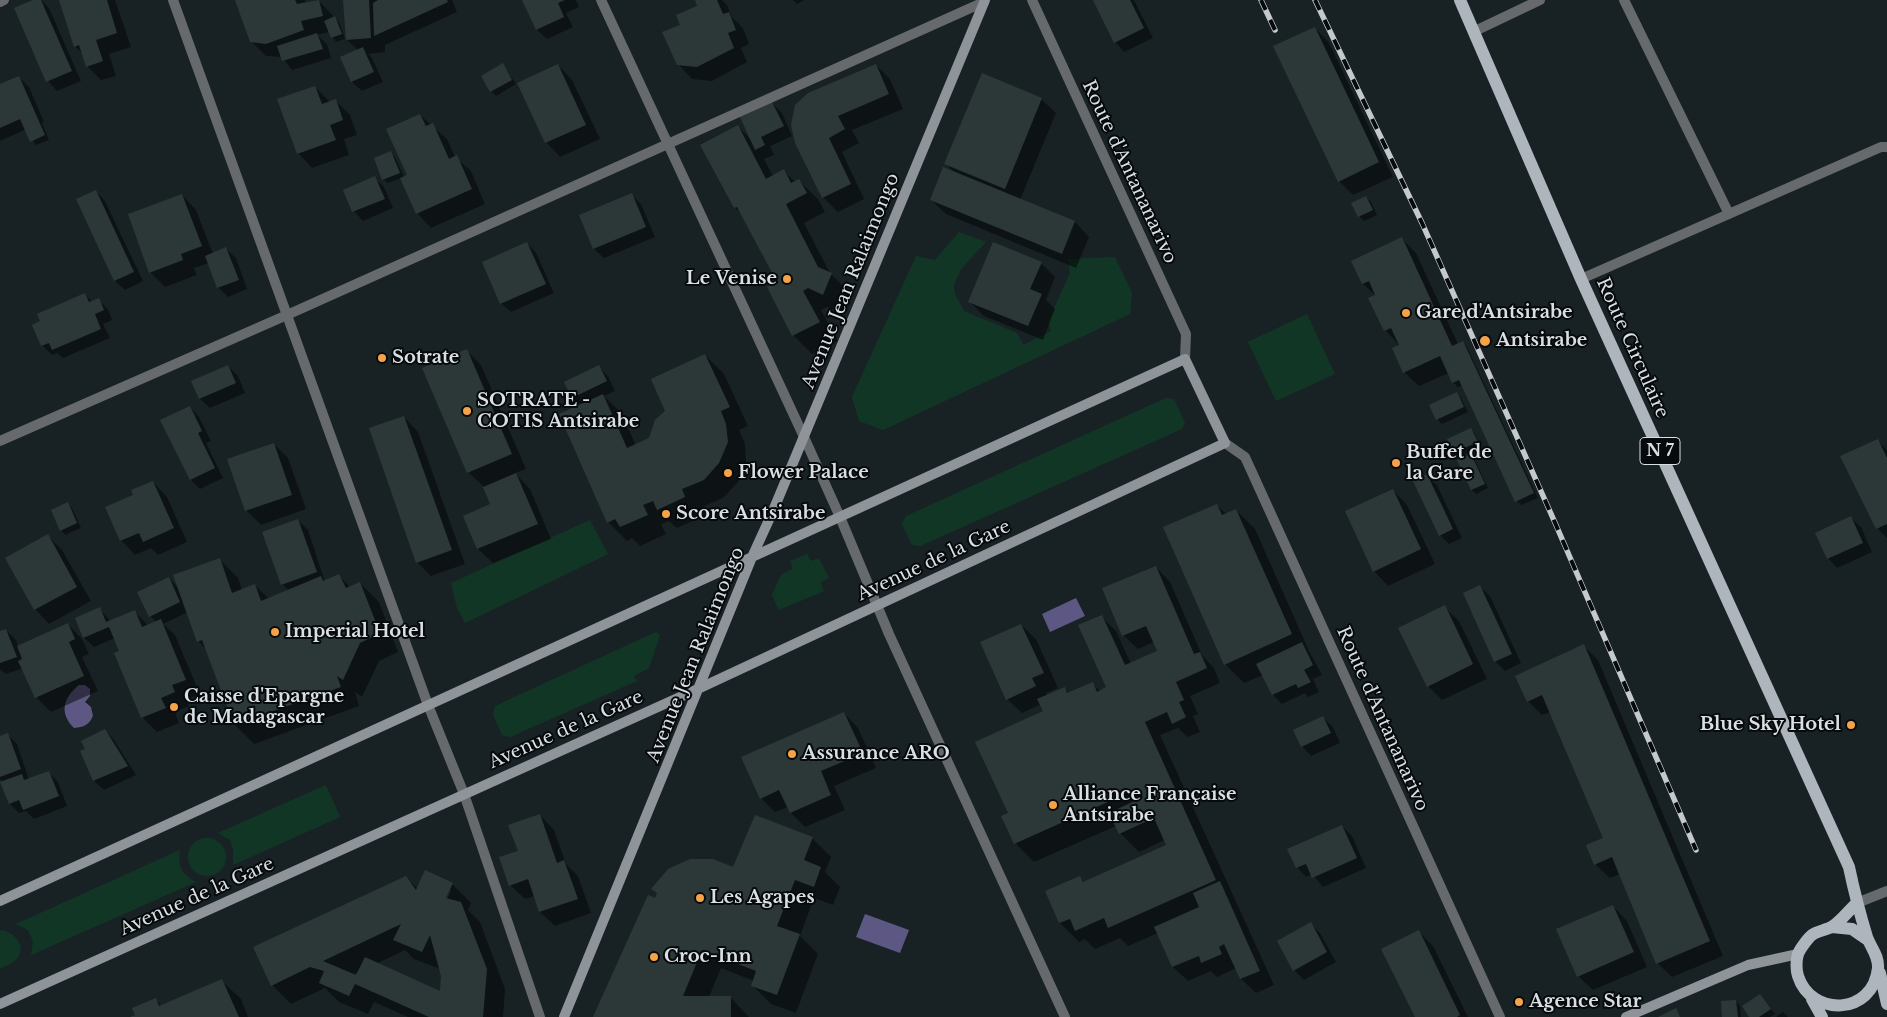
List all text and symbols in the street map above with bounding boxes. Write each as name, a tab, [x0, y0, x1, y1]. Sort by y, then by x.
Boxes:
street label: Route d'Antananarivo	[1077, 77, 1181, 267]
street label: Avenue Jean Ralaimongo	[798, 170, 904, 392]
place label: Le Venise	[686, 268, 777, 290]
marker: Le Venise	[781, 273, 793, 285]
street label: Route Circulaire	[1591, 274, 1673, 422]
place label: Gare d'Antsirabe	[1416, 302, 1573, 324]
marker: Gare d'Antsirabe	[1400, 307, 1412, 319]
place label: Antsirabe	[1496, 330, 1587, 352]
marker: Antsirabe	[1478, 334, 1492, 348]
place label: Sotrate	[392, 347, 459, 369]
marker: Sotrate	[376, 352, 388, 364]
place label: SOTRATE - COTIS Antsirabe	[477, 390, 639, 432]
marker: SOTRATE - COTIS Antsirabe	[461, 405, 473, 417]
road number: N 7	[1640, 438, 1680, 464]
place label: Buffet de la Gare	[1406, 442, 1492, 484]
marker: Buffet de la Gare	[1390, 457, 1402, 469]
place label: Flower Palace	[738, 462, 869, 484]
marker: Flower Palace	[722, 467, 734, 479]
place label: Score Antsirabe	[676, 503, 826, 525]
marker: Score Antsirabe	[660, 508, 672, 520]
street label: Avenue de la Gare	[854, 516, 1014, 606]
street label: Avenue Jean Ralaimongo	[643, 544, 749, 766]
place label: Imperial Hotel	[285, 621, 425, 643]
street label: Route d'Antananarivo	[1332, 623, 1432, 815]
marker: Imperial Hotel	[269, 626, 281, 638]
place label: Caisse d'Epargne de Madagascar	[184, 686, 344, 729]
street label: Avenue de la Gare	[485, 686, 647, 774]
marker: Caisse d'Epargne de Madagascar	[168, 701, 180, 713]
place label: Blue Sky Hotel	[1700, 714, 1841, 736]
marker: Blue Sky Hotel	[1845, 719, 1857, 731]
place label: Assurance ARO	[802, 743, 950, 765]
marker: Assurance ARO	[786, 748, 798, 760]
place label: Alliance Française Antsirabe	[1063, 784, 1236, 826]
marker: Alliance Française Antsirabe	[1047, 799, 1059, 811]
street label: Avenue de la Gare	[116, 853, 278, 941]
place label: Les Agapes	[710, 887, 815, 909]
marker: Les Agapes	[694, 892, 706, 904]
place label: Croc-Inn	[664, 946, 752, 968]
marker: Croc-Inn	[648, 951, 660, 963]
place label: Agence Star	[1529, 991, 1642, 1013]
marker: Agence Star	[1513, 996, 1525, 1008]

